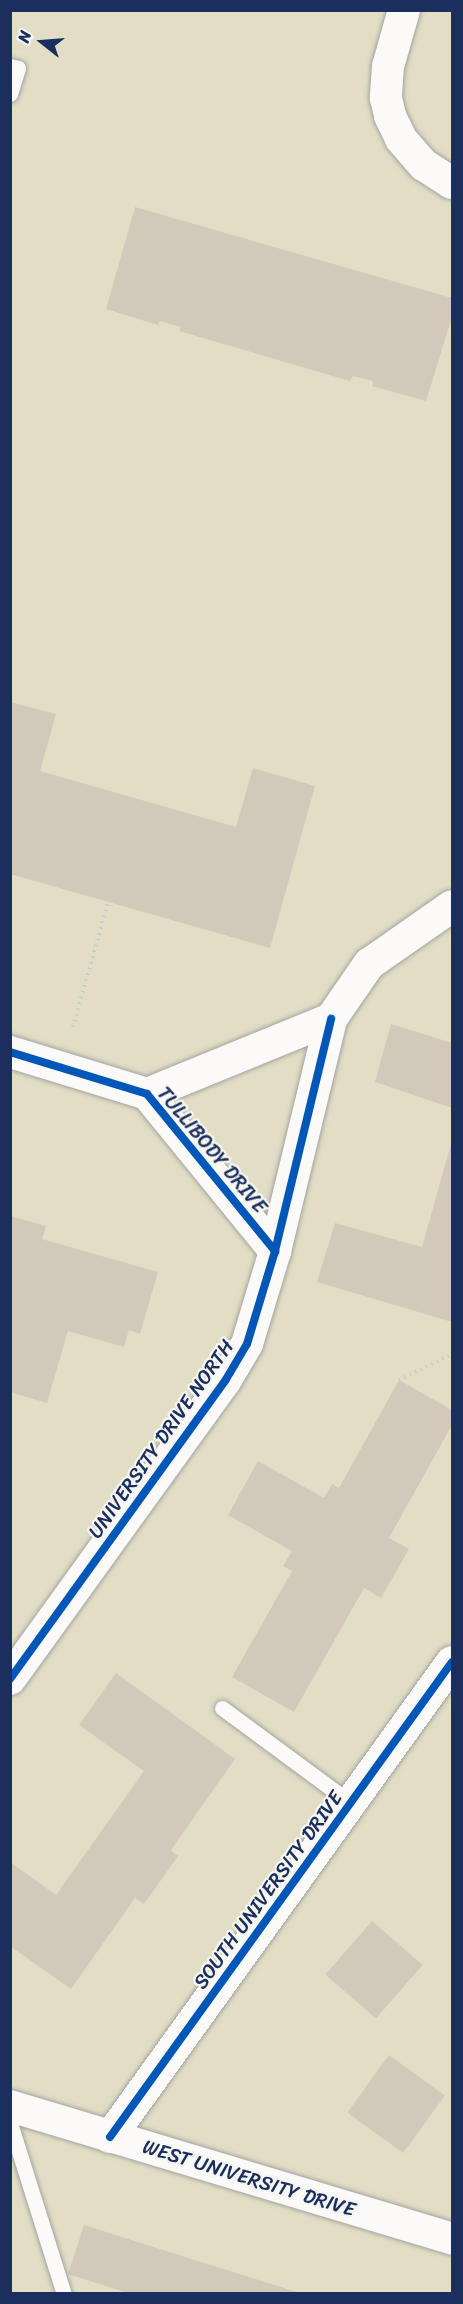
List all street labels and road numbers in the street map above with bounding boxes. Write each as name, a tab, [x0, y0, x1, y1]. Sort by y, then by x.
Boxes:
street label: TULLIBODY DRIVE	[152, 1082, 272, 1218]
street label: UNIVERSITY DRIVE NORTH	[83, 1334, 239, 1544]
street label: SOUTH UNIVERSITY DRIVE	[188, 1786, 348, 1994]
street label: WEST UNIVERSITY DRIVE	[138, 2134, 360, 2222]

